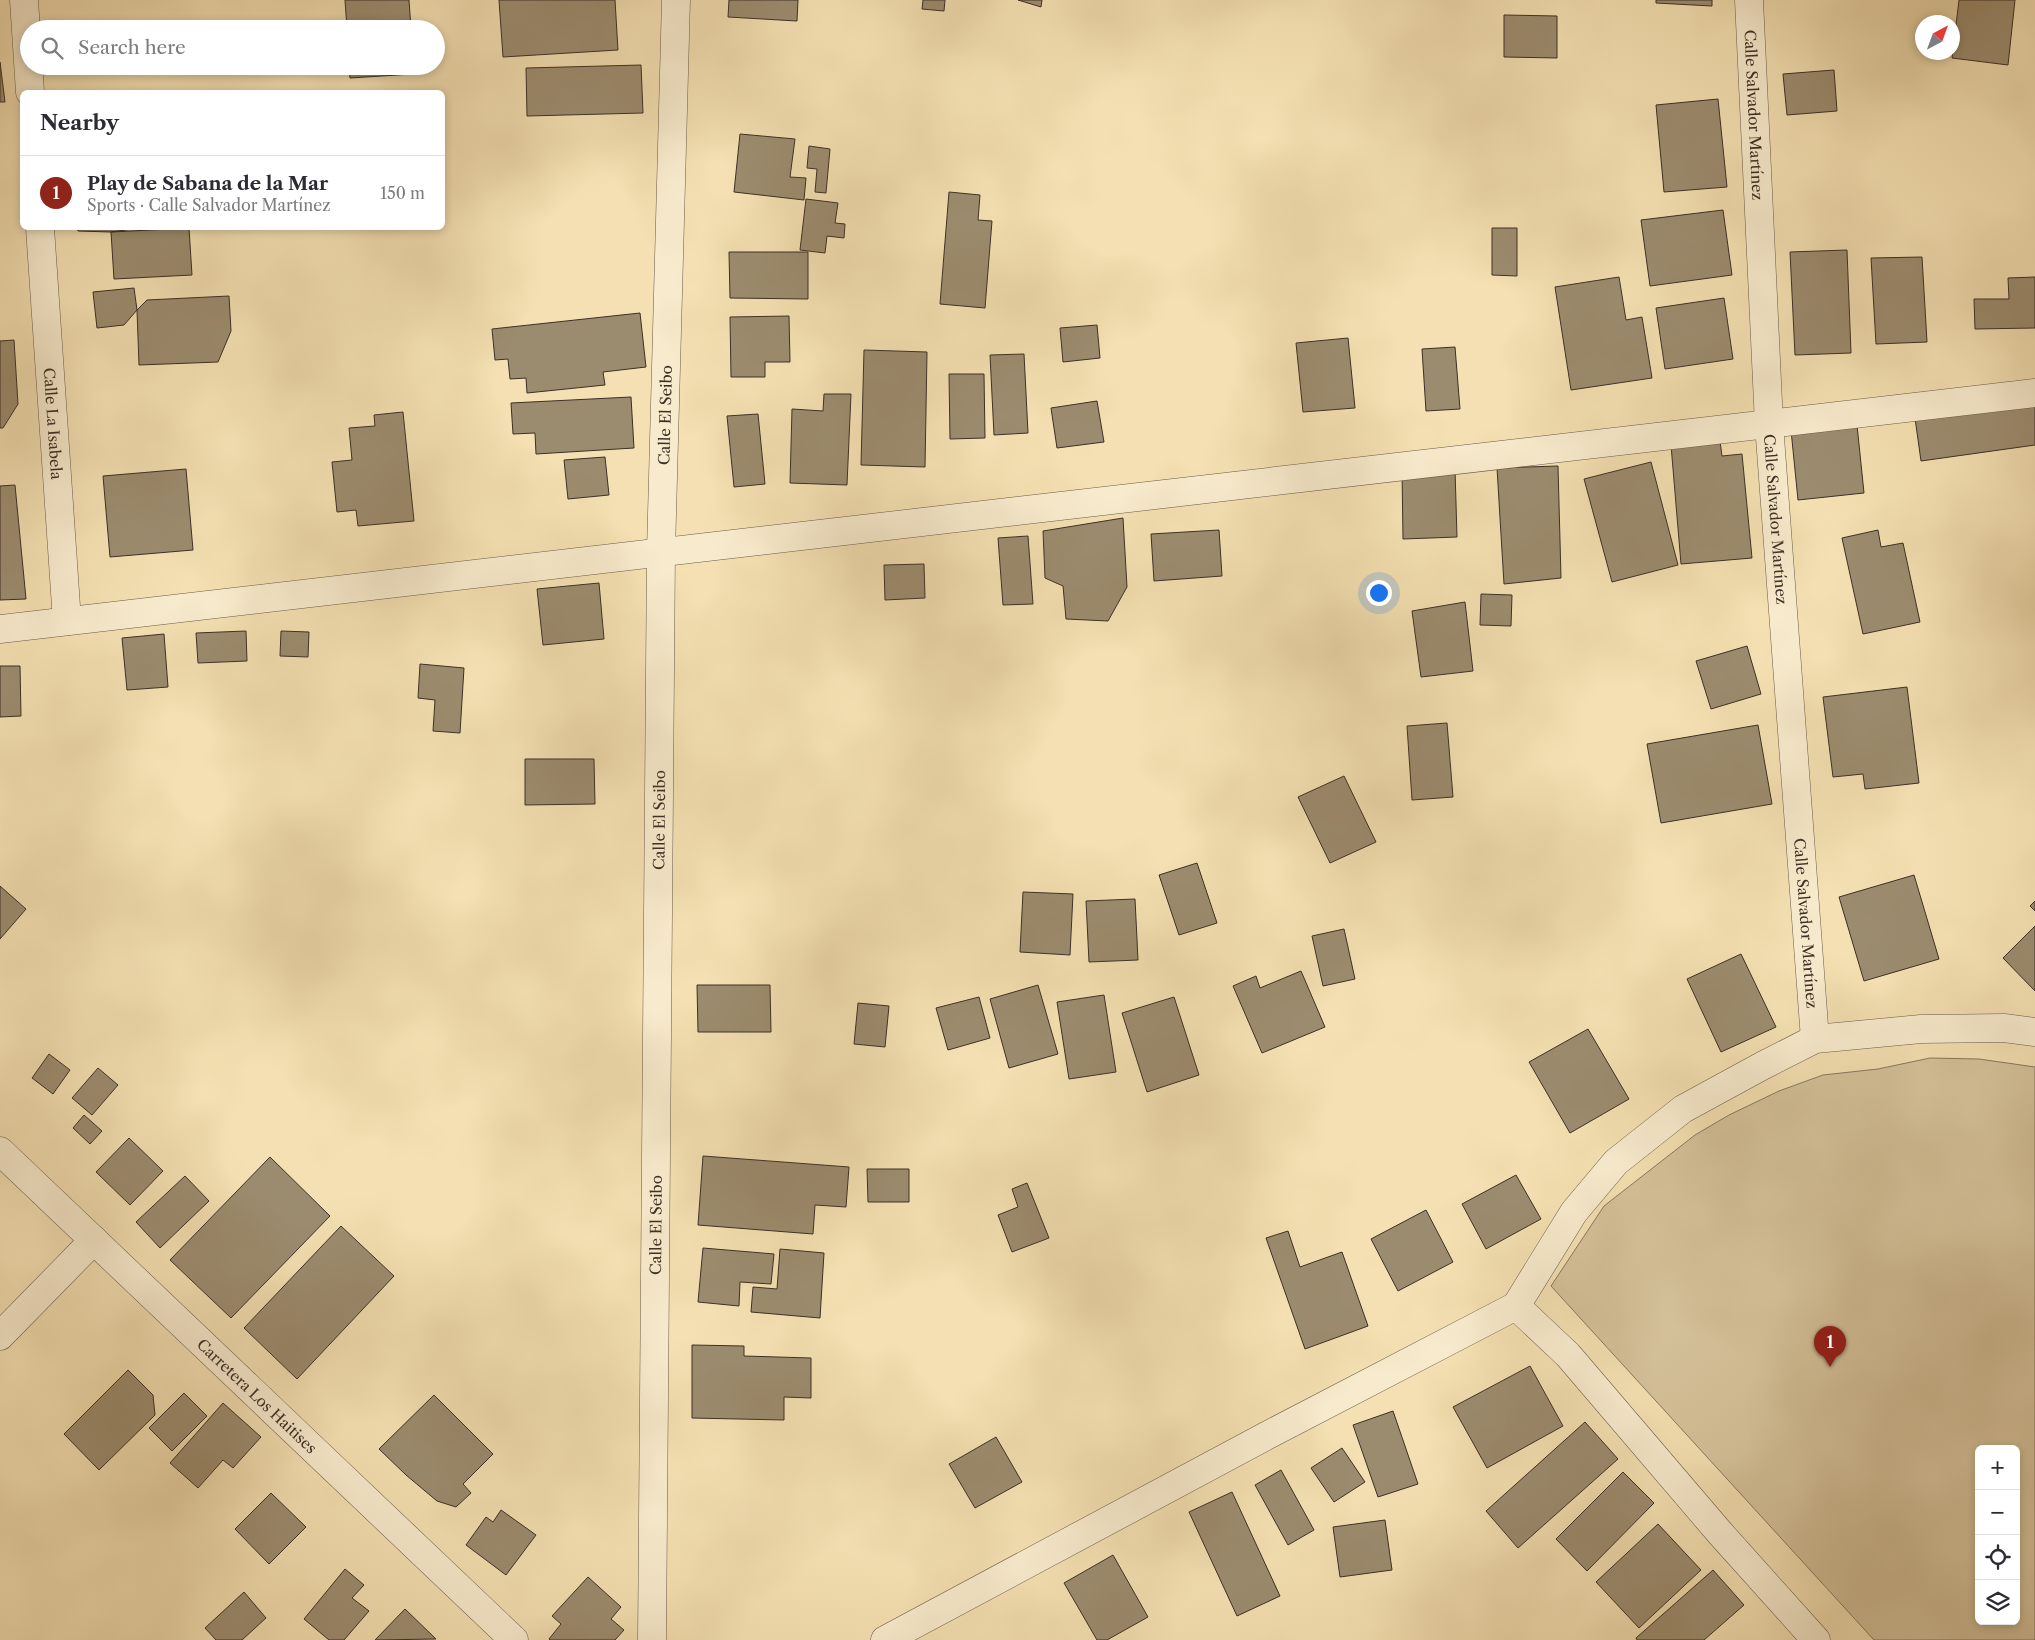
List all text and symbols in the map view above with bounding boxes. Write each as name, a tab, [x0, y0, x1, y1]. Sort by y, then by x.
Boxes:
north arrow	[1915, 15, 1960, 60]
search box	[20, 20, 445, 75]
street label: Calle Salvador Martínez	[1741, 29, 1768, 201]
icon: search	[38, 34, 66, 62]
text: Search here	[78, 36, 186, 59]
text: Nearby	[40, 110, 119, 135]
text: Play de Sabana de la Mar	[87, 172, 328, 195]
text: 1	[52, 183, 60, 203]
text: 150 m	[380, 183, 425, 203]
text: Sports · Calle Salvador Martínez	[87, 195, 330, 215]
street label: Calle El Seibo	[654, 365, 676, 465]
street label: Calle La Isabela	[40, 367, 67, 480]
street label: Calle Salvador Martínez	[1760, 433, 1792, 605]
your location	[1366, 580, 1392, 606]
street label: Calle El Seibo	[649, 770, 669, 870]
street label: Calle Salvador Martínez	[1790, 837, 1822, 1009]
street label: Calle El Seibo	[646, 1175, 665, 1275]
pin: 1	[1814, 1326, 1846, 1367]
street label: Carretera Los Haitises	[193, 1334, 321, 1457]
map controls	[1975, 1445, 2020, 1625]
button: +	[1975, 1445, 2020, 1490]
button: −	[1975, 1490, 2020, 1535]
button: locate	[1975, 1535, 2020, 1580]
button: layers	[1975, 1580, 2020, 1625]

